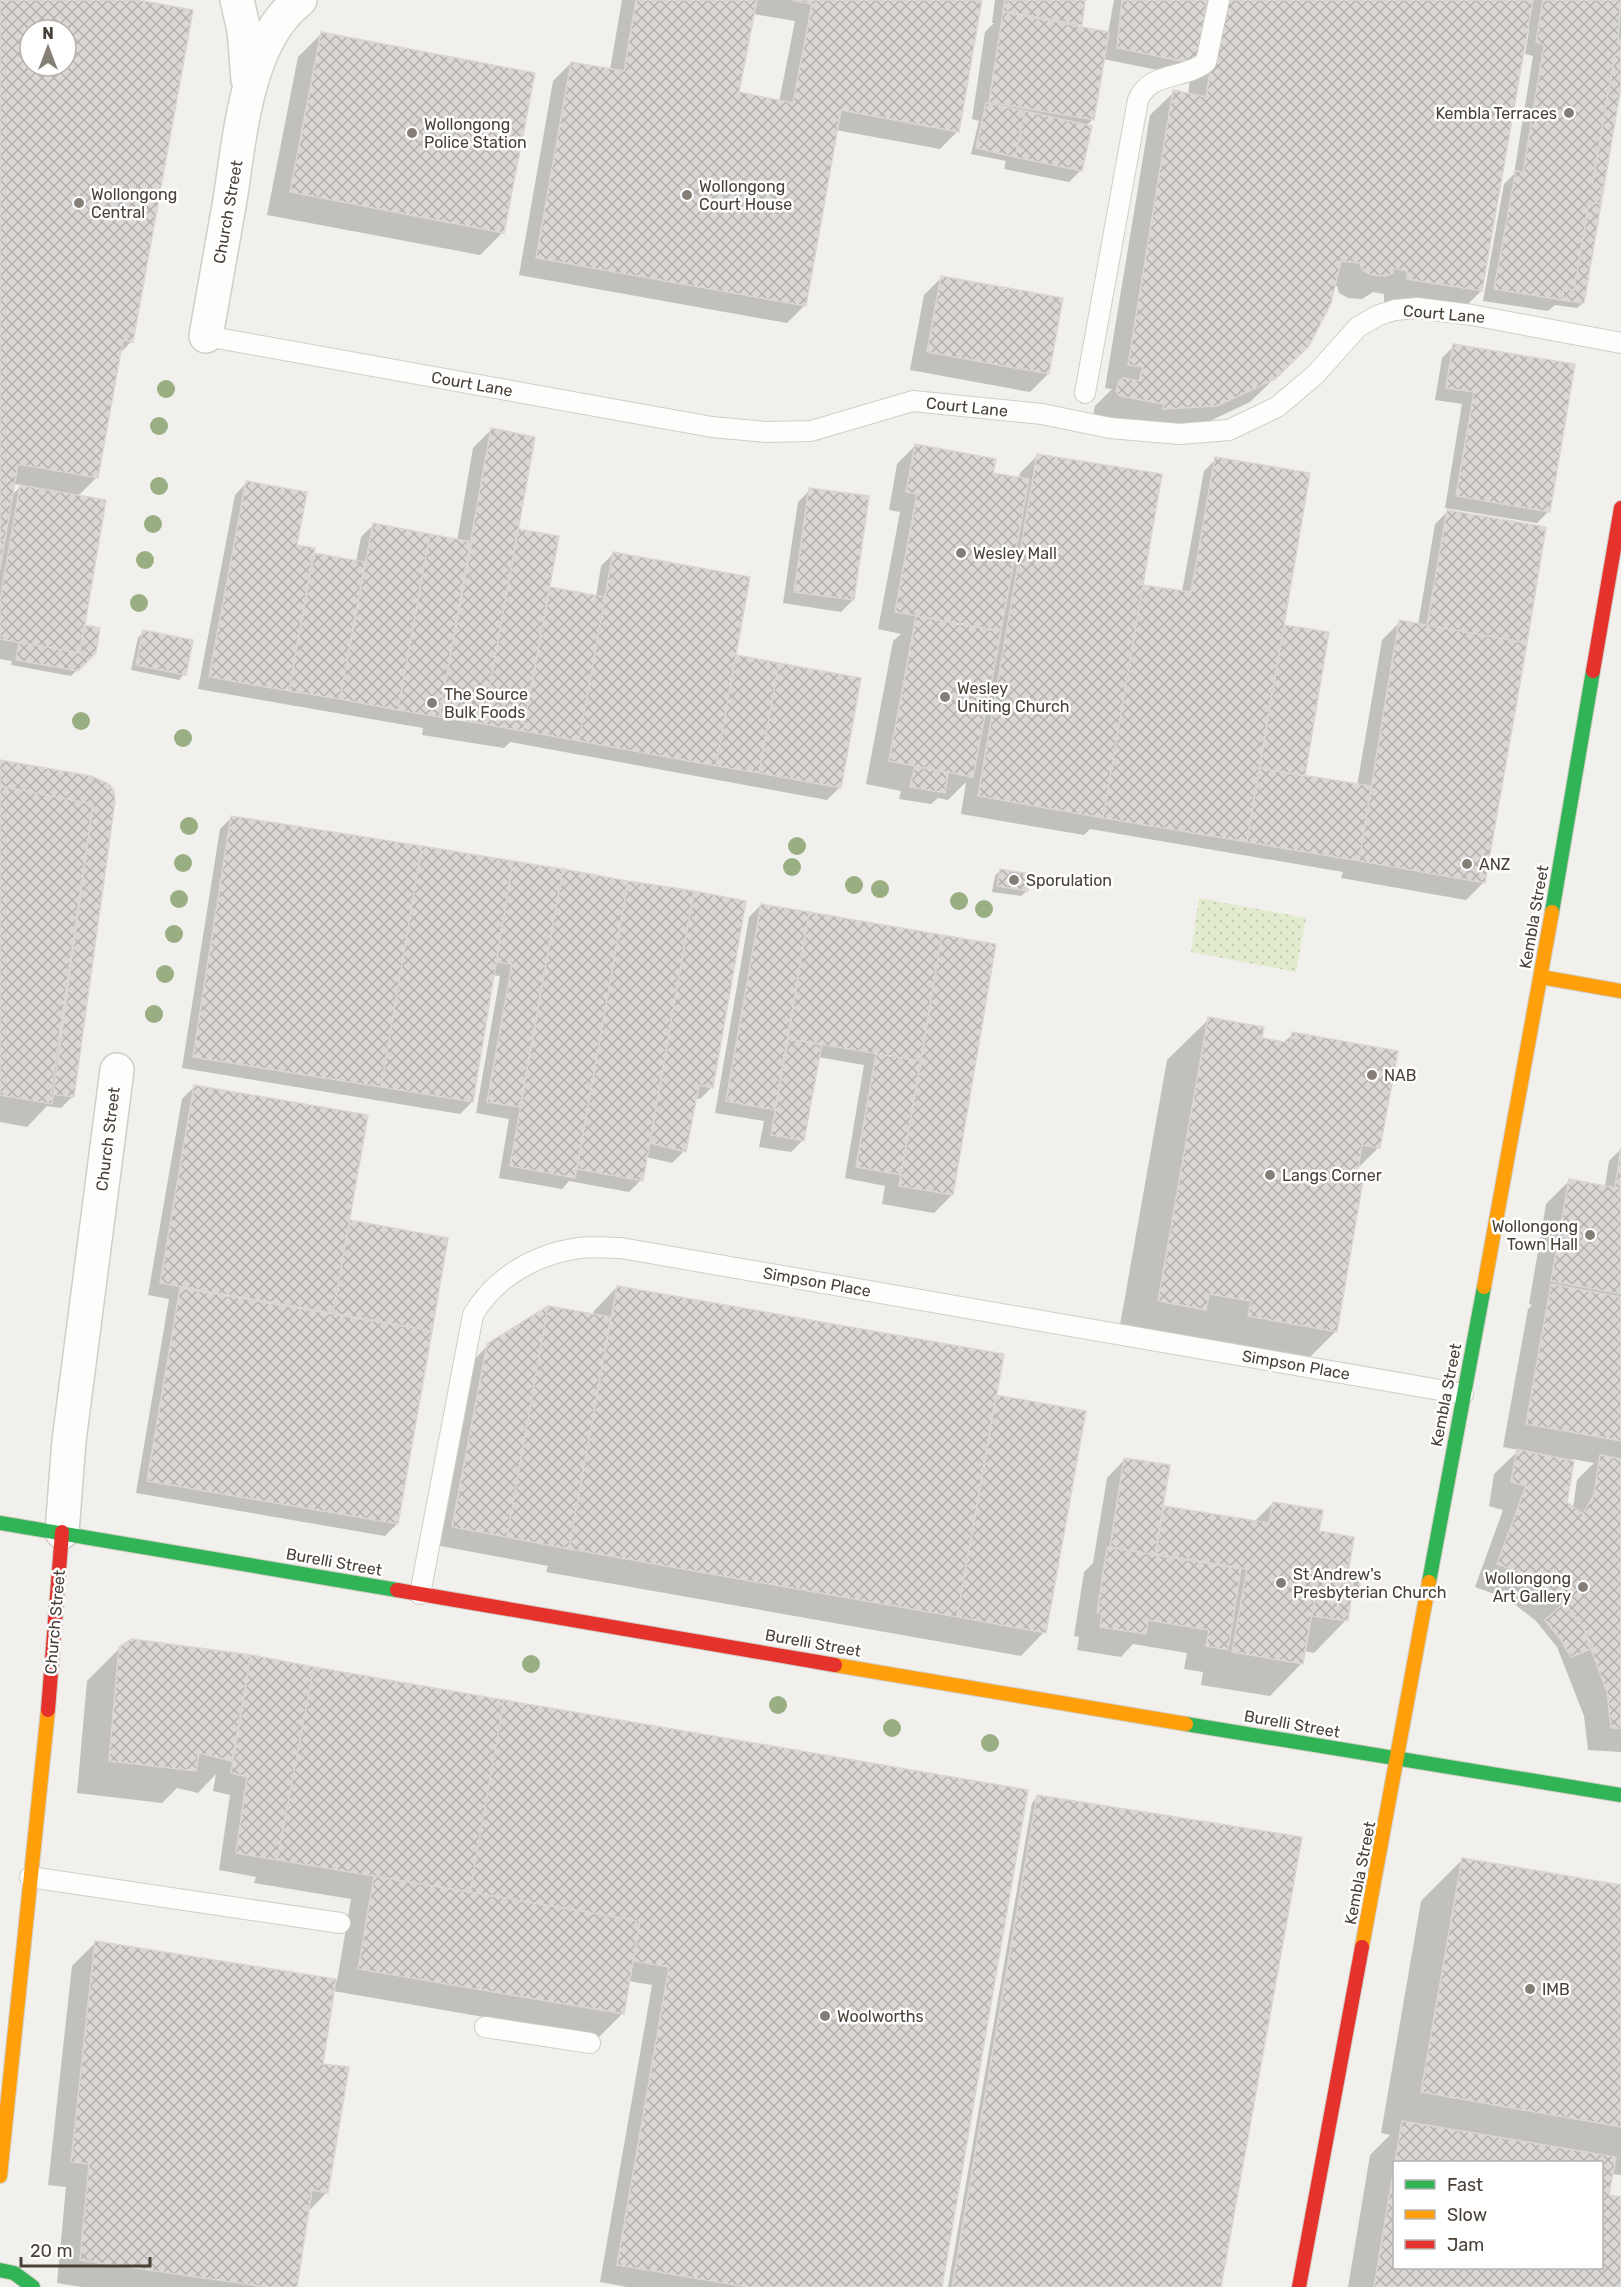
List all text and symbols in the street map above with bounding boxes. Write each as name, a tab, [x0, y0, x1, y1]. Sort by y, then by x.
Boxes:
north arrow	[18, 18, 78, 78]
text: N	[42, 24, 54, 43]
place label: Kembla Terraces	[1435, 104, 1557, 123]
marker: Kembla Terraces	[1562, 106, 1576, 120]
place label: Wollongong Police Station	[424, 115, 527, 152]
marker: Wollongong Police Station	[405, 126, 419, 140]
street label: Church Street	[210, 159, 246, 265]
place label: Wollongong Court House	[699, 177, 792, 214]
place label: Wollongong Central	[91, 185, 177, 222]
marker: Wollongong Court House	[680, 188, 694, 202]
marker: Wollongong Central	[72, 196, 86, 210]
street label: Court Lane	[1402, 301, 1486, 327]
street label: Court Lane	[430, 368, 514, 401]
street label: Court Lane	[925, 393, 1009, 421]
place label: Wesley Mall	[973, 544, 1057, 563]
marker: Wesley Mall	[954, 546, 968, 560]
place label: Wesley Uniting Church	[957, 679, 1070, 716]
place label: The Source Bulk Foods	[444, 685, 528, 722]
marker: Wesley Uniting Church	[938, 690, 952, 704]
marker: The Source Bulk Foods	[425, 696, 439, 710]
place label: ANZ	[1479, 855, 1510, 874]
marker: ANZ	[1460, 857, 1474, 871]
street label: Kembla Street	[1516, 864, 1552, 970]
place label: Sporulation	[1026, 871, 1112, 890]
marker: Sporulation	[1007, 873, 1021, 887]
place label: NAB	[1384, 1066, 1417, 1085]
marker: NAB	[1365, 1068, 1379, 1082]
street label: Church Street	[92, 1086, 124, 1192]
place label: Langs Corner	[1282, 1166, 1382, 1185]
marker: Langs Corner	[1263, 1168, 1277, 1182]
place label: Wollongong Town Hall	[1492, 1217, 1578, 1254]
marker: Wollongong Town Hall	[1583, 1228, 1597, 1242]
street label: Simpson Place	[762, 1263, 873, 1301]
street label: Kembla Street	[1427, 1342, 1465, 1448]
street label: Simpson Place	[1241, 1346, 1352, 1384]
street label: Burelli Street	[285, 1544, 383, 1580]
place label: St Andrew's Presbyterian Church	[1293, 1565, 1447, 1602]
street label: Church Street	[41, 1569, 69, 1675]
place label: Wollongong Art Gallery	[1485, 1569, 1571, 1606]
marker: St Andrew's Presbyterian Church	[1274, 1576, 1288, 1590]
marker: Wollongong Art Gallery	[1576, 1580, 1590, 1594]
street label: Burelli Street	[764, 1625, 862, 1661]
street label: Burelli Street	[1243, 1706, 1341, 1742]
street label: Kembla Street	[1341, 1820, 1379, 1926]
place label: IMB	[1542, 1980, 1570, 1999]
marker: IMB	[1523, 1982, 1537, 1996]
place label: Woolworths	[837, 2007, 924, 2026]
marker: Woolworths	[818, 2009, 832, 2023]
legend	[1393, 2161, 1603, 2269]
text: Fast	[1447, 2174, 1483, 2196]
text: Slow	[1447, 2204, 1487, 2226]
scale bar	[21, 2230, 150, 2268]
text: Jam	[1447, 2234, 1484, 2256]
text: 20 m	[30, 2240, 72, 2262]

